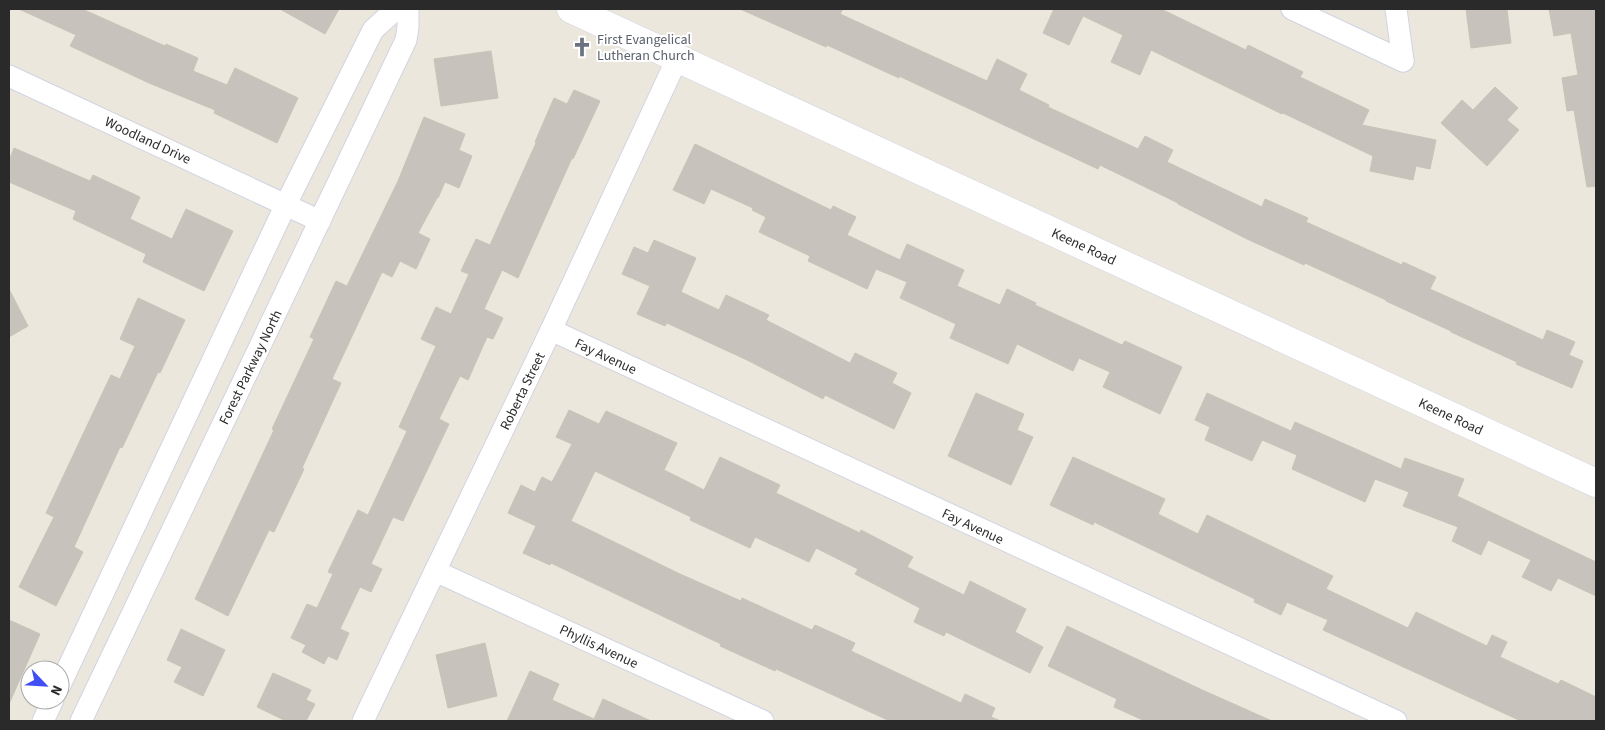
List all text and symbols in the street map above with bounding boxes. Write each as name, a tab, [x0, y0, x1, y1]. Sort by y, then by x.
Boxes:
place label: First Evangelical Lutheran Church	[597, 30, 695, 66]
church icon: First Evangelical Lutheran Church	[571, 36, 593, 58]
street label: Woodland Drive	[101, 112, 194, 170]
street label: Keene Road	[1048, 223, 1119, 271]
street label: Forest Parkway North	[214, 307, 287, 428]
street label: Fay Avenue	[571, 334, 640, 380]
street label: Roberta Street	[495, 349, 550, 434]
street label: Keene Road	[1415, 393, 1486, 441]
street label: Fay Avenue	[938, 504, 1007, 550]
street label: Phyllis Avenue	[556, 620, 641, 674]
north arrow	[20, 660, 70, 710]
text: N	[45, 682, 67, 699]

